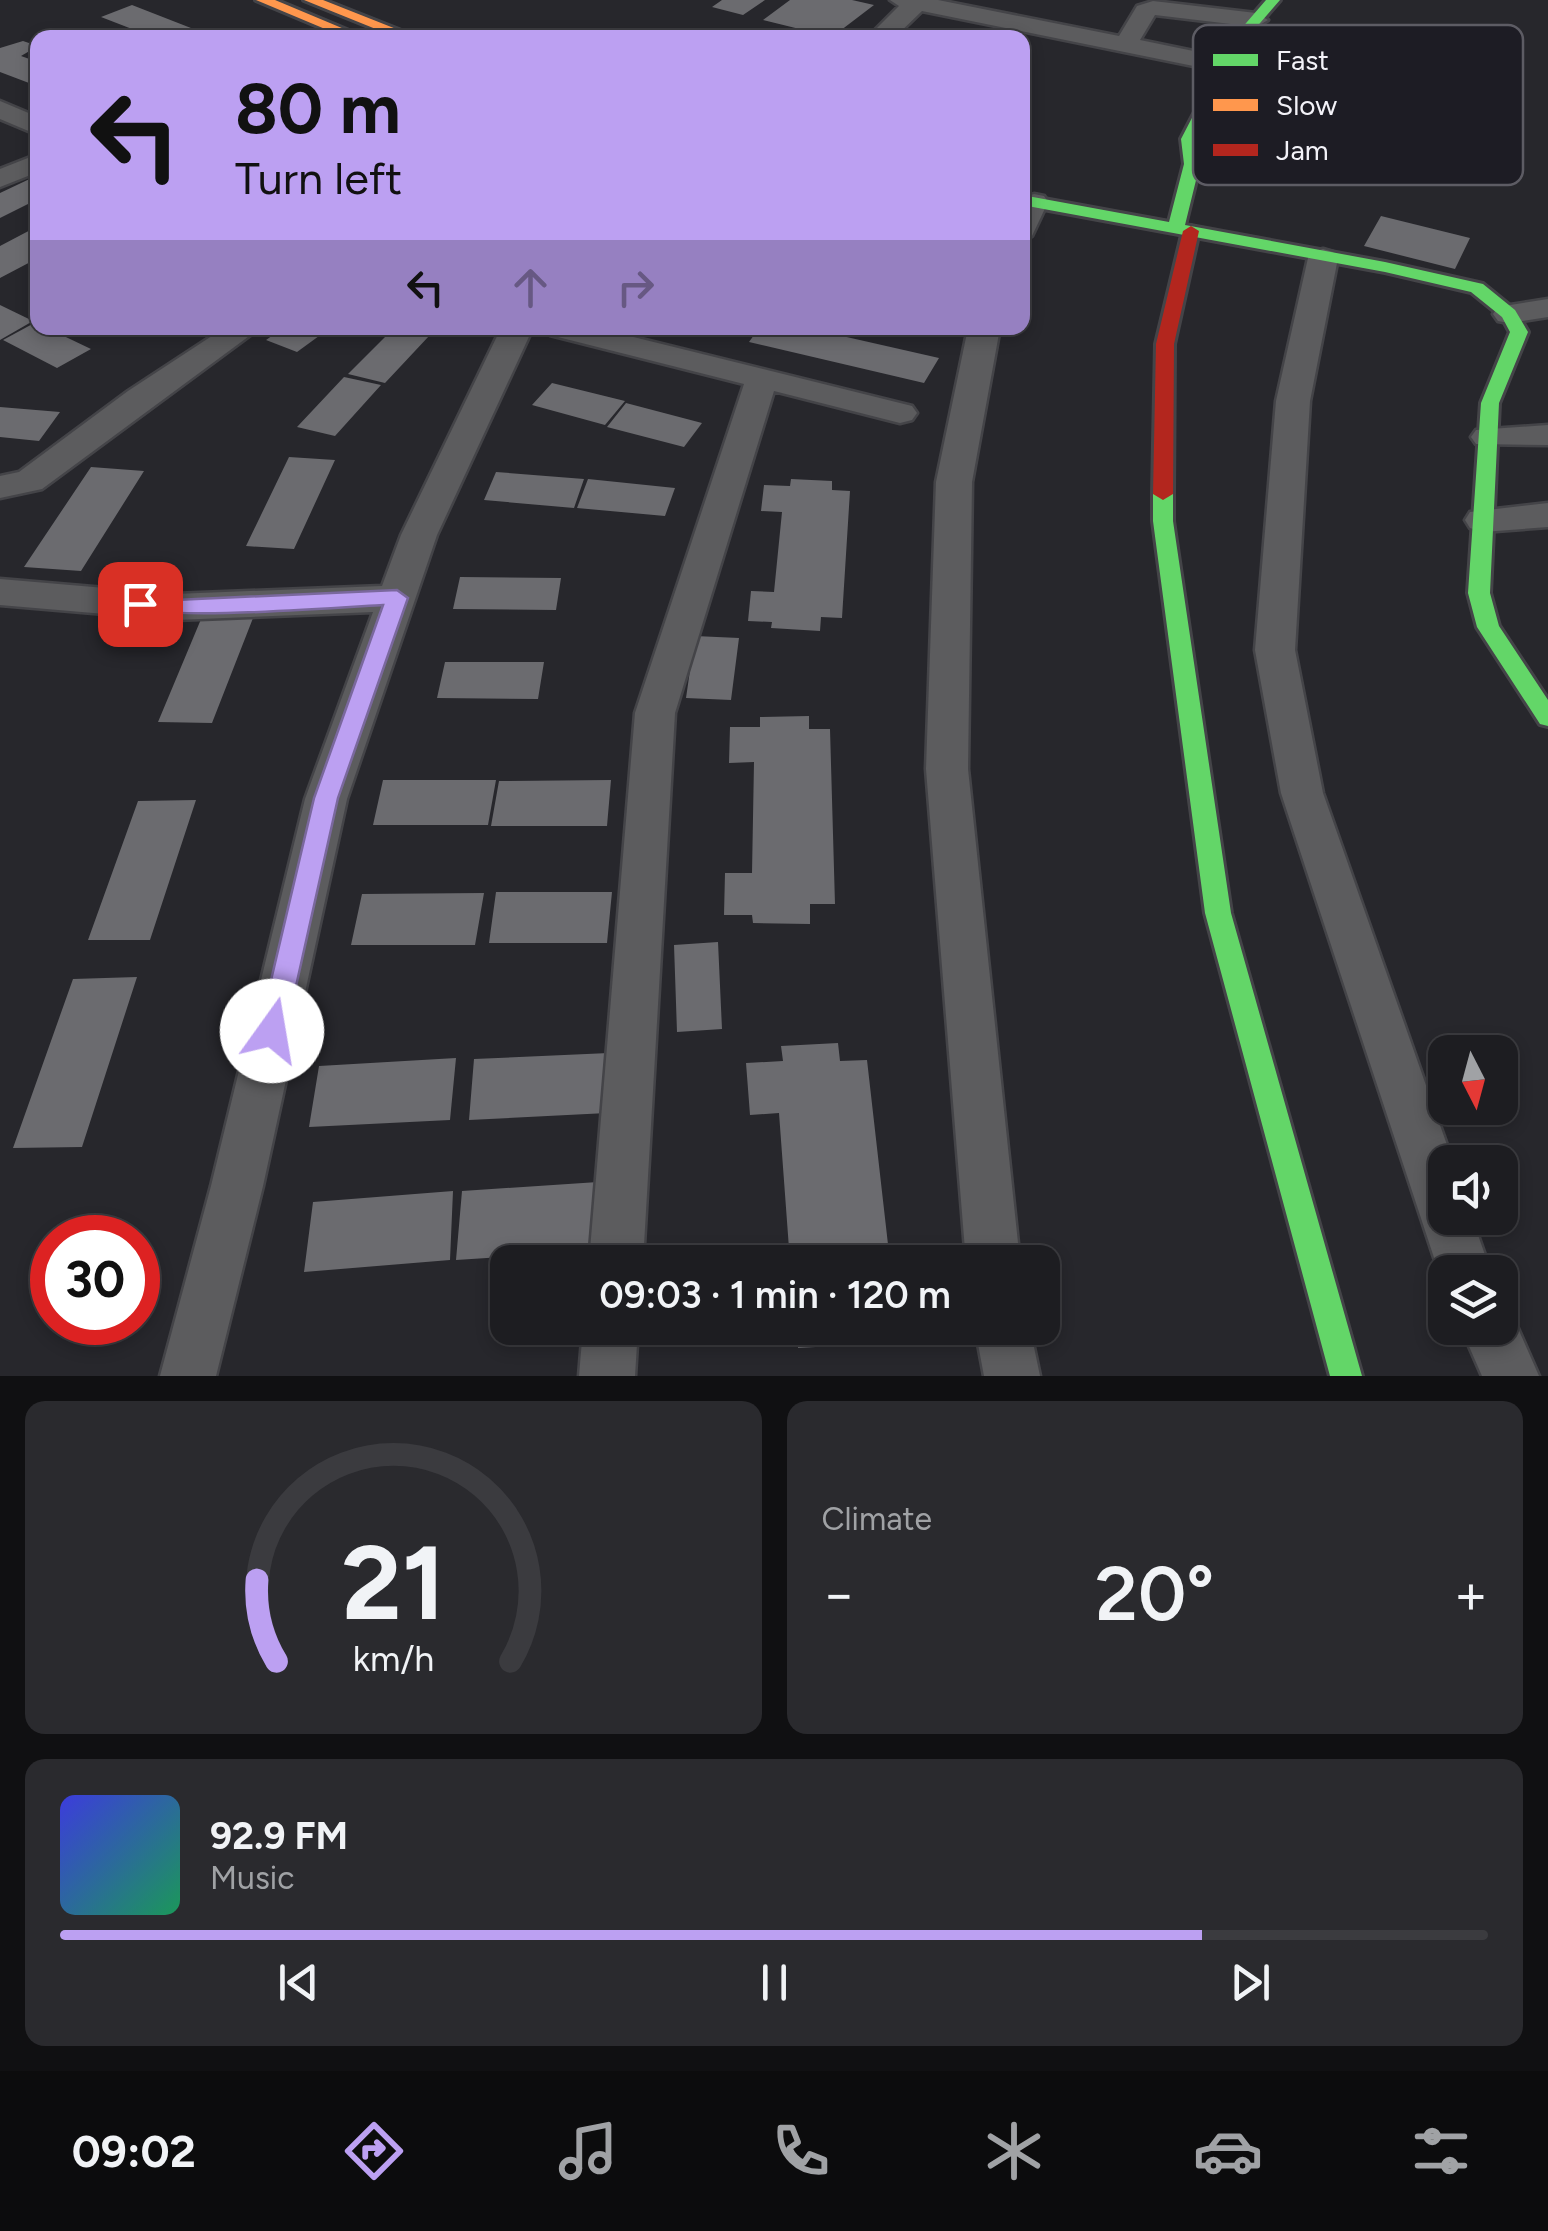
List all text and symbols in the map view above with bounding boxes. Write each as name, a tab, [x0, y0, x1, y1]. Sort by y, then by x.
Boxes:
legend	[1193, 25, 1523, 185]
text: Fast	[1276, 43, 1329, 77]
text: 80 m	[235, 66, 401, 151]
icon: left	[70, 70, 200, 200]
text: Slow	[1276, 88, 1337, 122]
text: Jam	[1276, 133, 1329, 167]
text: Turn left	[235, 151, 402, 205]
icon: left	[398, 260, 453, 315]
icon: ahead	[503, 260, 558, 315]
icon: right	[608, 260, 663, 315]
pin	[98, 562, 183, 647]
icon: arrive	[113, 577, 168, 632]
position arrow	[220, 979, 324, 1083]
north arrow	[1428, 1035, 1518, 1125]
map controls	[1428, 1035, 1518, 1345]
button: sound	[1428, 1145, 1518, 1235]
speed limit sign: 30	[30, 1215, 160, 1345]
button: layers	[1428, 1255, 1518, 1345]
text: 09:03 · 1 min · 120 m	[599, 1272, 951, 1318]
text: Climate	[822, 1500, 932, 1538]
text: 21	[341, 1520, 445, 1645]
text: 20°	[1095, 1549, 1214, 1639]
text: −	[822, 1561, 856, 1627]
text: +	[1454, 1561, 1488, 1627]
text: km/h	[352, 1637, 434, 1680]
text: 92.9 FM	[210, 1813, 348, 1859]
text: Music	[210, 1859, 295, 1897]
icon: previous	[271, 1955, 326, 2010]
icon: pause	[747, 1955, 802, 2010]
icon: next	[1223, 1955, 1278, 2010]
icon: directions	[339, 2116, 409, 2186]
icon: music	[553, 2116, 623, 2186]
icon: phone	[766, 2116, 836, 2186]
icon: climate	[979, 2116, 1049, 2186]
icon: car	[1193, 2116, 1263, 2186]
icon: filters	[1406, 2116, 1476, 2186]
text: 09:02	[72, 2124, 196, 2178]

